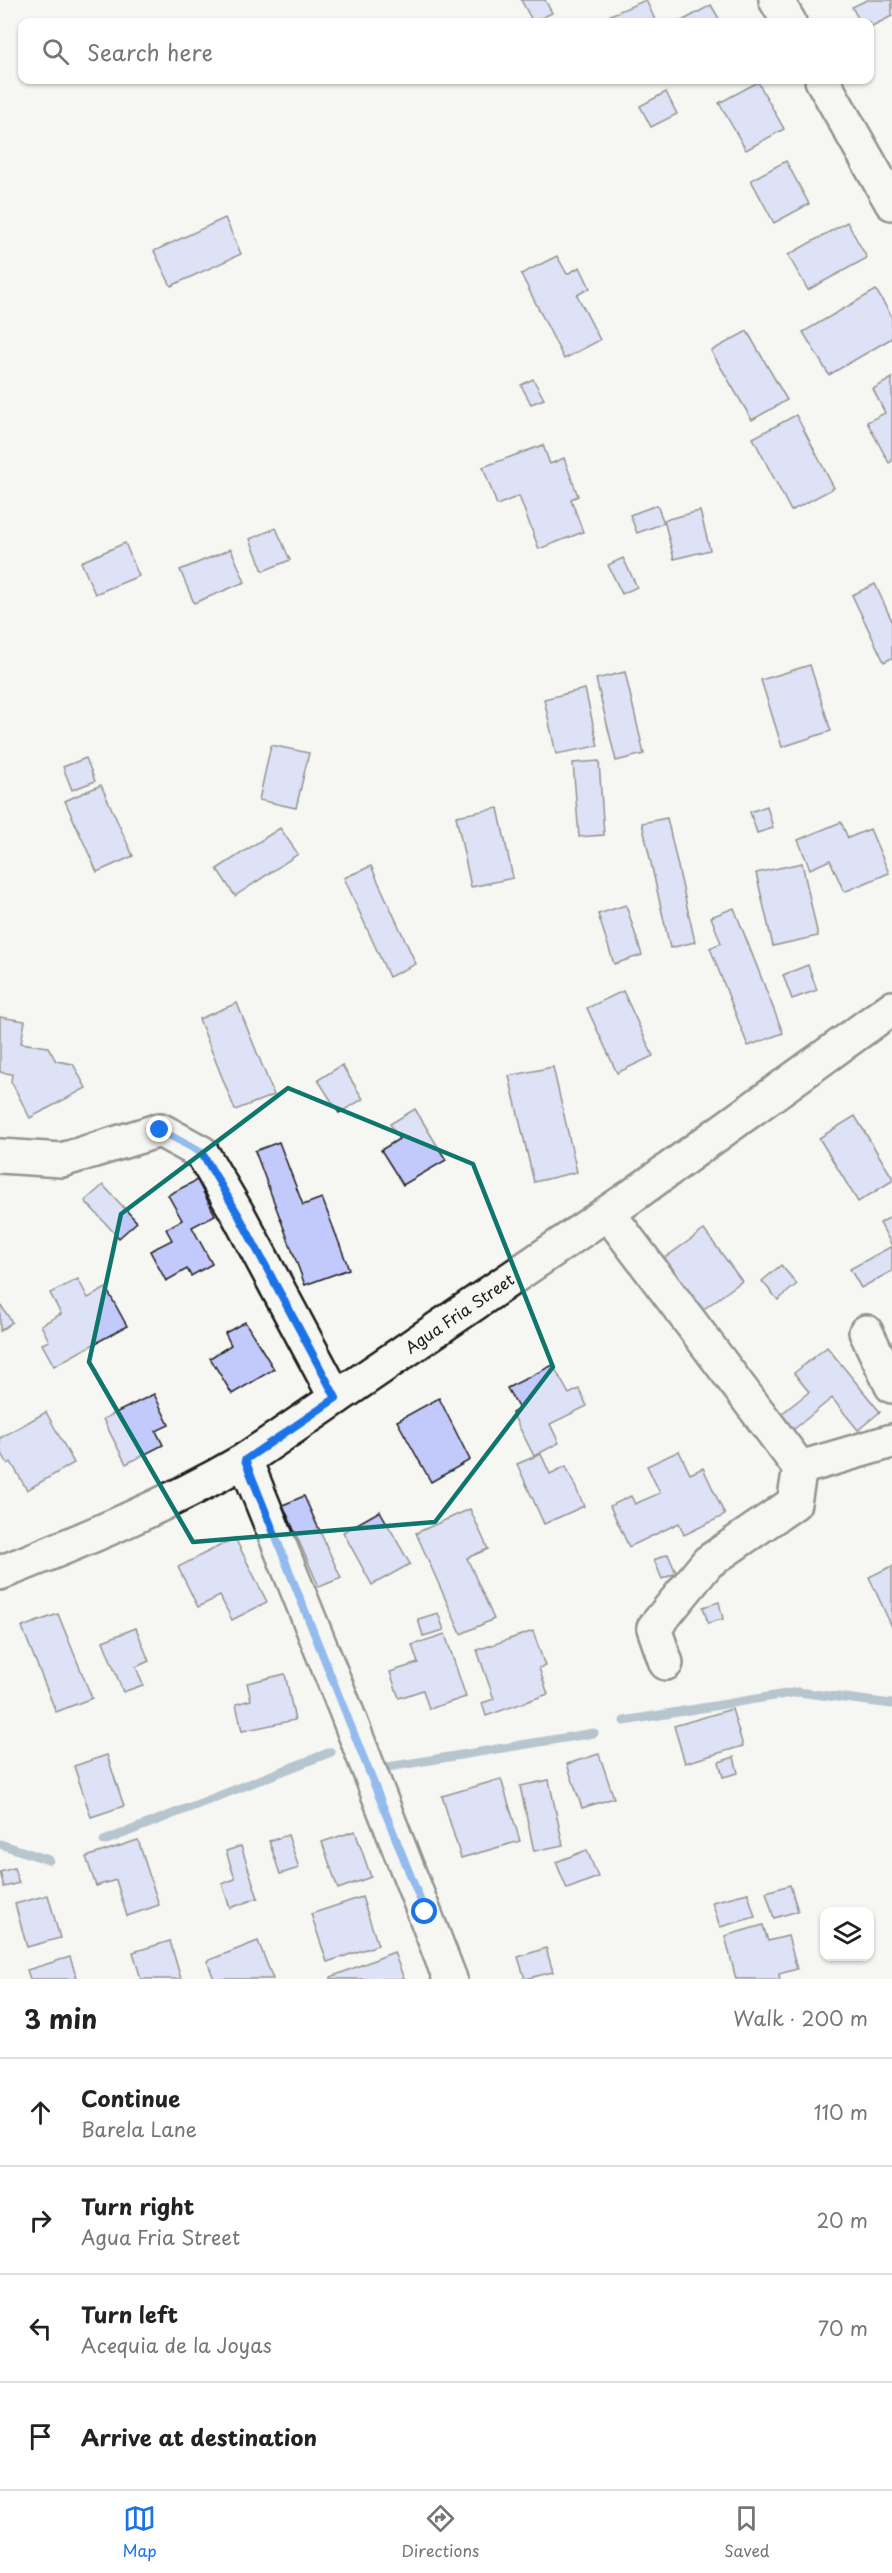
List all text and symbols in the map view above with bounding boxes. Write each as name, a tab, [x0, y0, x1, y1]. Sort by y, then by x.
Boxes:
search box	[18, 18, 874, 84]
icon: search	[39, 35, 72, 68]
text: Search here	[87, 35, 213, 68]
route end	[146, 1116, 172, 1142]
street label: Agua Fria Street	[400, 1267, 519, 1359]
route start	[411, 1898, 437, 1924]
map controls	[820, 1907, 874, 1961]
button: layers	[820, 1907, 874, 1961]
text: 3 min	[24, 1999, 97, 2038]
text: Walk · 200 m	[733, 2003, 868, 2033]
text: Continue	[81, 2081, 180, 2114]
icon: ahead	[24, 2096, 57, 2129]
text: 110 m	[814, 2097, 868, 2127]
text: Barela Lane	[81, 2114, 197, 2144]
text: Turn right	[81, 2189, 194, 2222]
icon: right	[24, 2204, 57, 2237]
text: 20 m	[816, 2205, 868, 2235]
text: Agua Fria Street	[81, 2222, 240, 2252]
text: Turn left	[81, 2297, 178, 2330]
icon: left	[24, 2312, 57, 2345]
text: 70 m	[818, 2313, 868, 2343]
text: Acequia de la Joyas	[81, 2330, 272, 2360]
icon: arrive	[24, 2420, 57, 2453]
text: Arrive at destination	[81, 2420, 317, 2453]
tab: Map	[122, 2502, 157, 2562]
tab: Directions	[401, 2502, 479, 2562]
tab: Saved	[724, 2502, 770, 2562]

